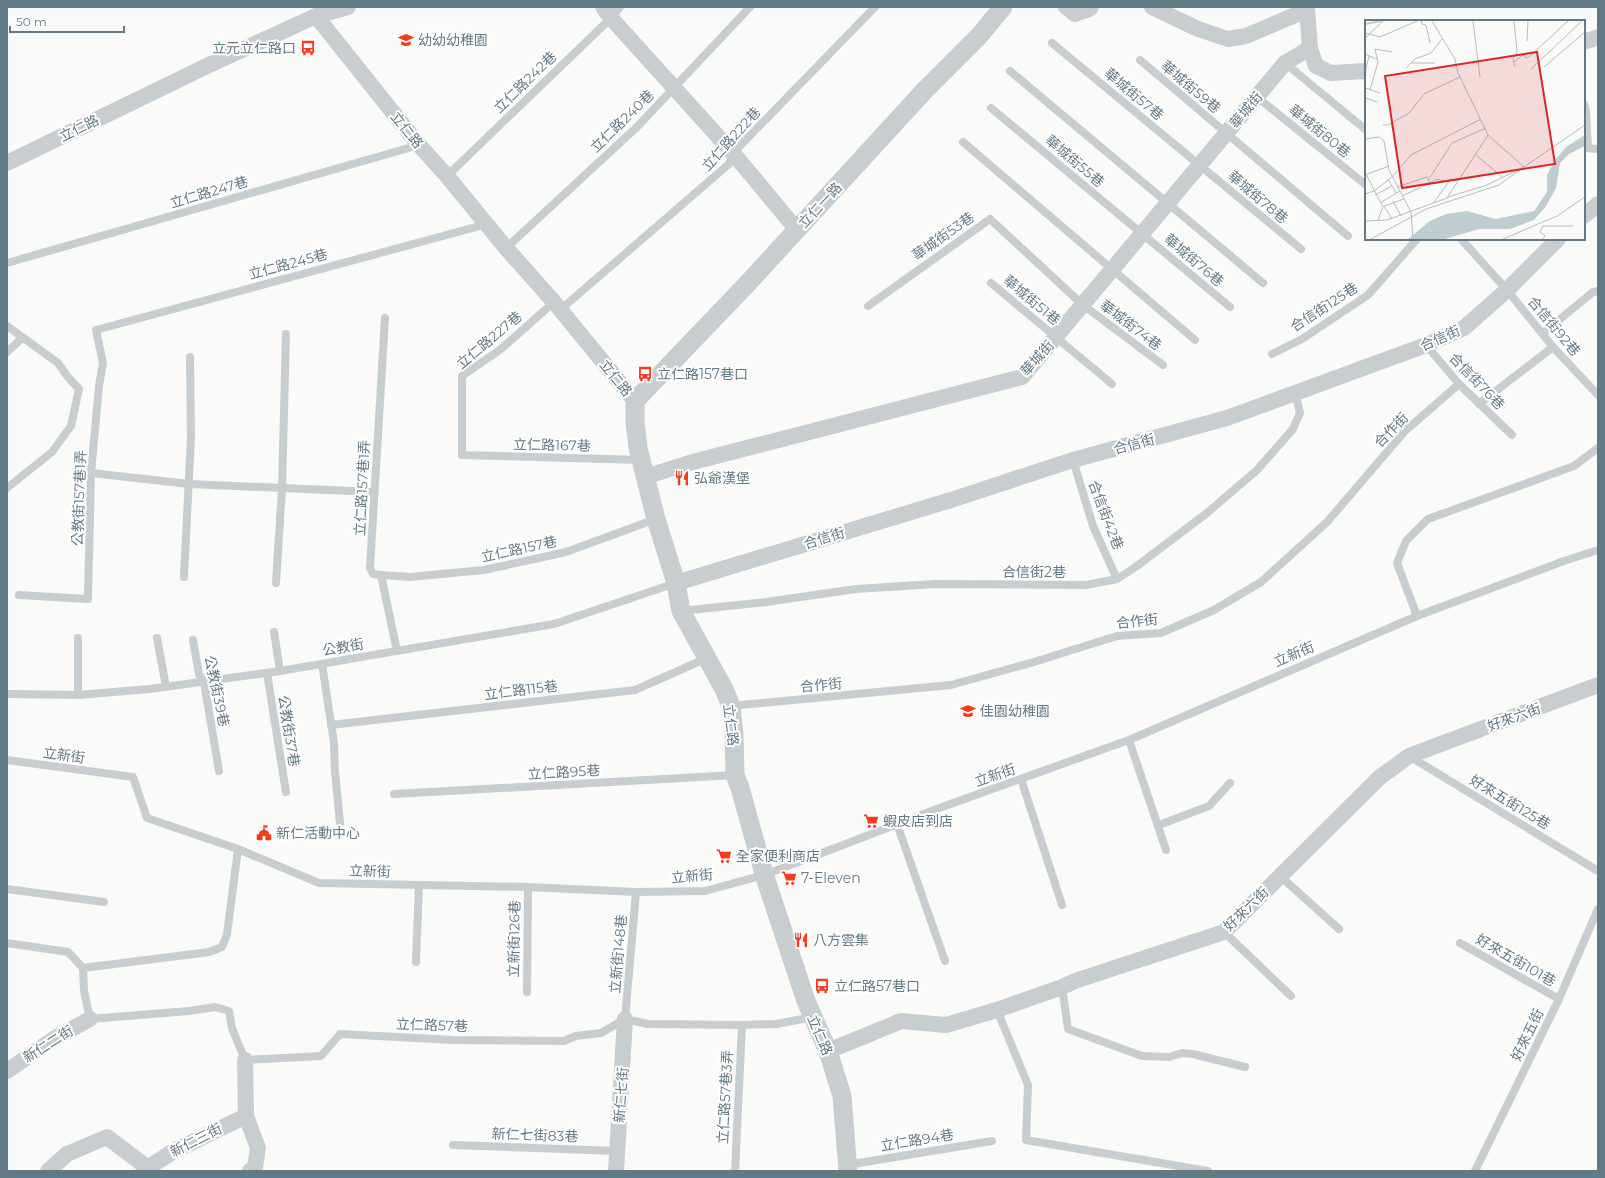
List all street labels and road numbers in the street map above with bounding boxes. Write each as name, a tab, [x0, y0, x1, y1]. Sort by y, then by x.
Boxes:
street label: 立仁路242巷	[490, 47, 560, 117]
street label: 華城街59巷	[1157, 57, 1225, 117]
street label: 華城街57巷	[1101, 64, 1167, 124]
street label: 立仁路240巷	[586, 86, 658, 156]
street label: 華城街	[1226, 88, 1266, 132]
street label: 華城街80巷	[1286, 101, 1354, 161]
street label: 立仁路222巷	[698, 103, 764, 175]
street label: 立仁路	[387, 108, 427, 152]
street label: 立仁路	[56, 111, 102, 145]
street label: 華城街55巷	[1042, 131, 1108, 191]
street label: 華城街78巷	[1224, 167, 1292, 227]
street label: 立仁路247巷	[168, 172, 250, 212]
street label: 立仁一路	[794, 178, 846, 232]
street label: 華城街53巷	[908, 208, 978, 264]
street label: 華城街76巷	[1160, 230, 1228, 290]
street label: 立仁路245巷	[247, 245, 329, 283]
street label: 華城街51巷	[1000, 271, 1064, 329]
street label: 合信街125巷	[1287, 279, 1361, 335]
street label: 合信街92巷	[1524, 292, 1584, 360]
street label: 華城街74巷	[1097, 296, 1165, 354]
street label: 立仁路227巷	[453, 307, 525, 373]
street label: 合信街	[1417, 321, 1463, 355]
street label: 華城街	[1016, 336, 1058, 380]
street label: 合信街76巷	[1445, 349, 1509, 413]
street label: 立仁路	[596, 356, 636, 400]
street label: 合作街	[1370, 409, 1412, 451]
street label: 合信街	[1111, 430, 1157, 458]
street label: 立仁路167巷	[513, 435, 591, 455]
street label: 立仁路157巷1弄	[350, 440, 374, 536]
street label: 公教街157巷1弄	[68, 450, 90, 546]
street label: 合信街42巷	[1084, 478, 1128, 552]
street label: 合信街	[801, 523, 847, 553]
street label: 立仁路157巷	[479, 532, 559, 566]
street label: 合信街2巷	[1002, 563, 1066, 581]
street label: 合作街	[1115, 610, 1159, 632]
street label: 公教街	[321, 634, 365, 660]
street label: 立新街	[1271, 638, 1317, 670]
street label: 公教街39巷	[201, 654, 233, 728]
street label: 合作街	[799, 674, 843, 696]
street label: 立仁路115巷	[483, 677, 559, 703]
street label: 公教街37巷	[274, 694, 304, 768]
street label: 好來六街	[1485, 699, 1543, 735]
street label: 立仁路	[720, 703, 742, 747]
street label: 立新街	[42, 743, 86, 767]
street label: 立新街	[972, 760, 1018, 790]
street label: 立仁路95巷	[527, 761, 601, 783]
street label: 好來五街125巷	[1466, 771, 1554, 833]
street label: 立新街	[349, 861, 391, 881]
street label: 立新街	[670, 865, 714, 887]
street label: 好來六街	[1220, 883, 1272, 935]
street label: 立新街126巷	[504, 900, 524, 978]
street label: 立新街148巷	[606, 914, 630, 994]
street label: 好來五街101巷	[1473, 930, 1559, 990]
street label: 好來五街	[1507, 1006, 1547, 1064]
street label: 立仁路	[804, 1012, 836, 1058]
street label: 立仁路57巷	[396, 1015, 468, 1035]
street label: 新仁二街	[19, 1022, 77, 1066]
street label: 立仁路57巷3弄	[714, 1050, 736, 1144]
street label: 新仁七街	[610, 1066, 632, 1124]
street label: 新仁三街	[167, 1119, 225, 1161]
street label: 新仁七街83巷	[491, 1124, 579, 1146]
street label: 立仁路94巷	[879, 1125, 955, 1155]

